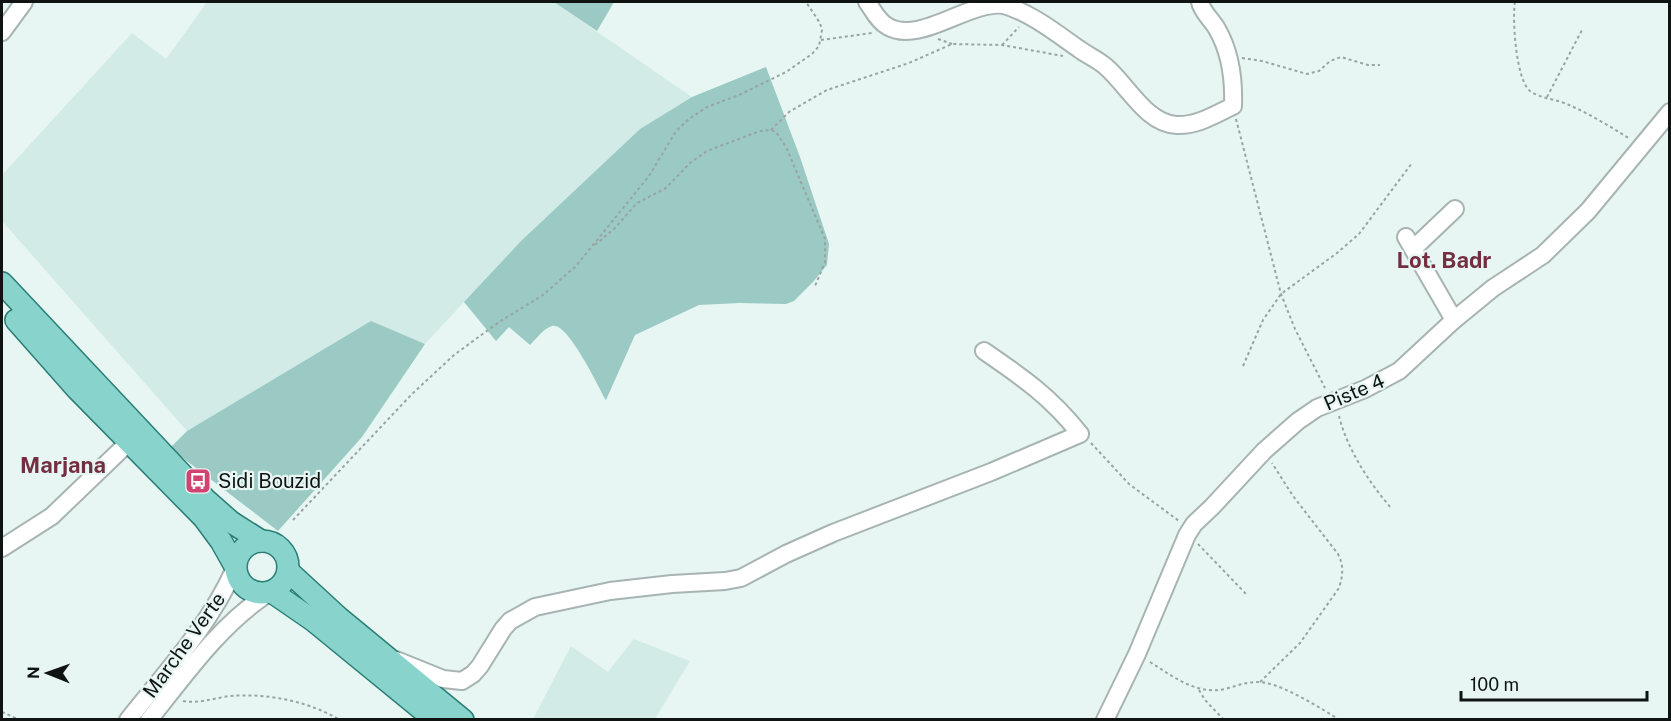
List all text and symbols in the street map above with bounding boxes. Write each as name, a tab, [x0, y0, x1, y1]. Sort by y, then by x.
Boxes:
district label: Lot. Badr	[1397, 247, 1491, 273]
street label: Piste 4	[1320, 369, 1388, 415]
district label: Marjana	[20, 452, 106, 478]
bus stop icon: Sidi Bouzid	[183, 466, 213, 496]
place label: Sidi Bouzid	[218, 469, 321, 493]
street label: Marche Verte	[138, 588, 230, 702]
north arrow	[18, 643, 78, 703]
scale bar	[1461, 664, 1647, 702]
text: N	[24, 666, 43, 679]
text: 100 m	[1470, 674, 1519, 695]

